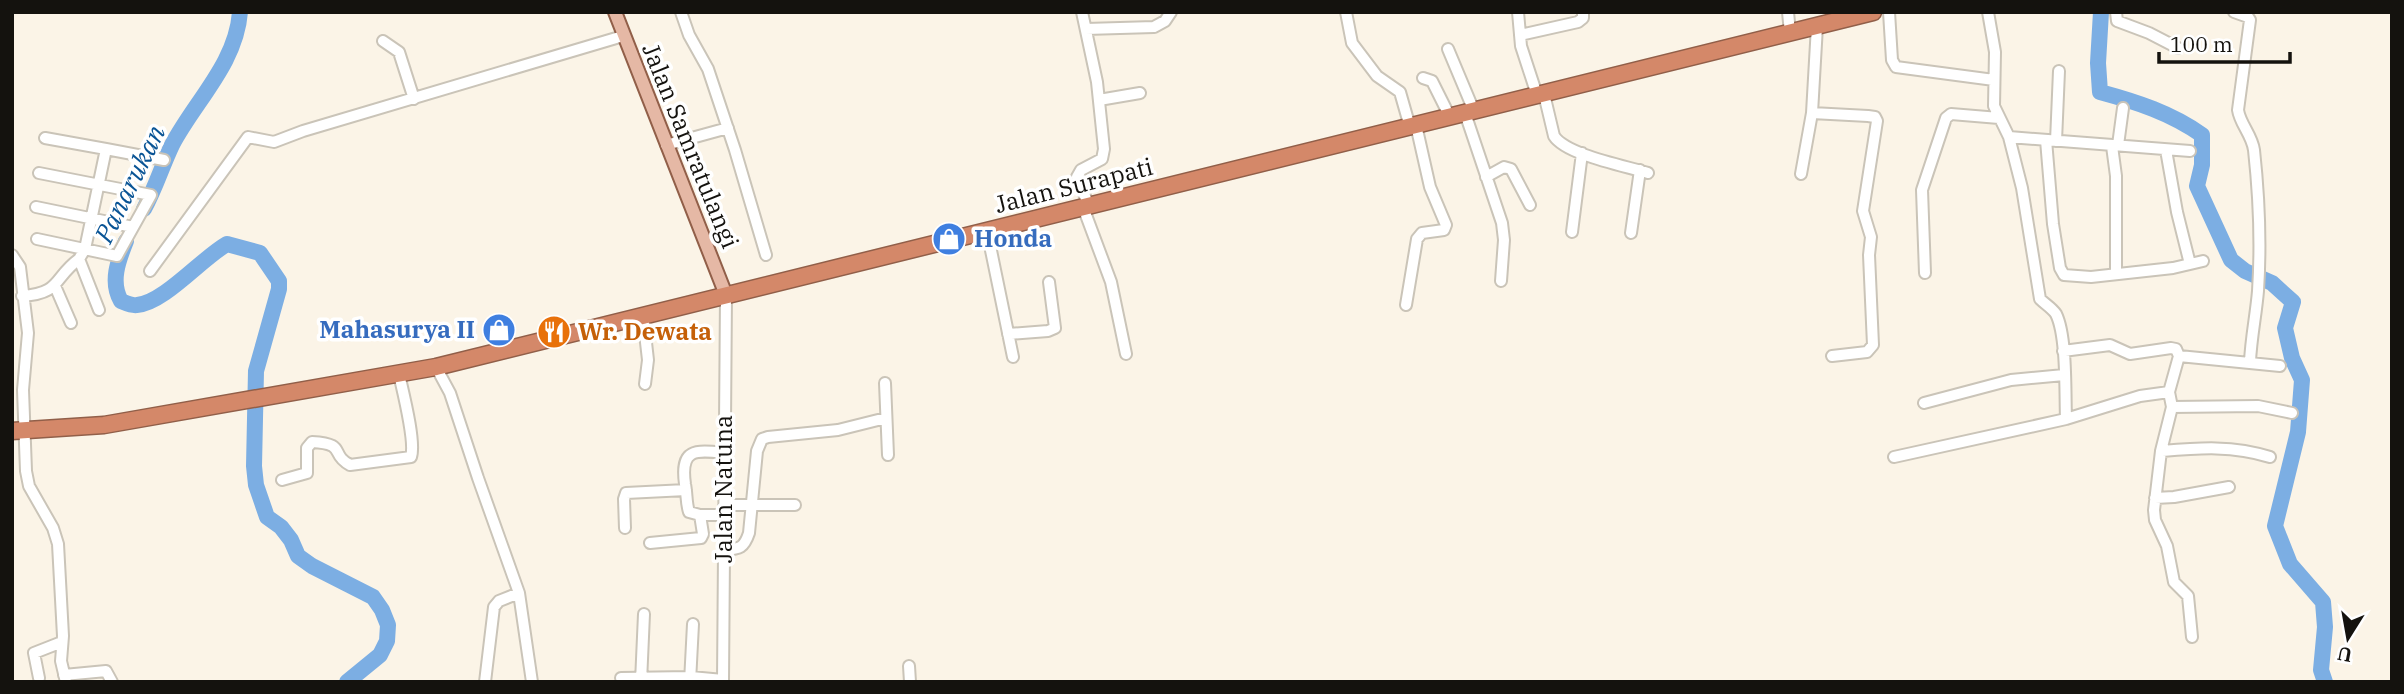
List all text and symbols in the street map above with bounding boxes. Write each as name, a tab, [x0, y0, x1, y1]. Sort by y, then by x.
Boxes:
scale bar	[2159, 21, 2290, 65]
text: 100 m	[2170, 30, 2233, 58]
street label: Jalan Samratulangi	[635, 38, 747, 253]
water label: Panarukan	[86, 119, 172, 249]
street label: Jalan Surapati	[991, 150, 1156, 220]
shop icon: Honda	[930, 220, 968, 258]
place label: Honda	[974, 222, 1053, 254]
shop icon: Mahasurya II	[480, 311, 518, 349]
place label: Mahasurya II	[319, 313, 475, 345]
restaurant icon: Wr. Dewata	[535, 313, 573, 351]
place label: Wr. Dewata	[578, 315, 712, 347]
street label: Jalan Natuna	[707, 415, 739, 563]
north arrow	[2313, 603, 2383, 673]
text: U	[2335, 642, 2354, 668]

